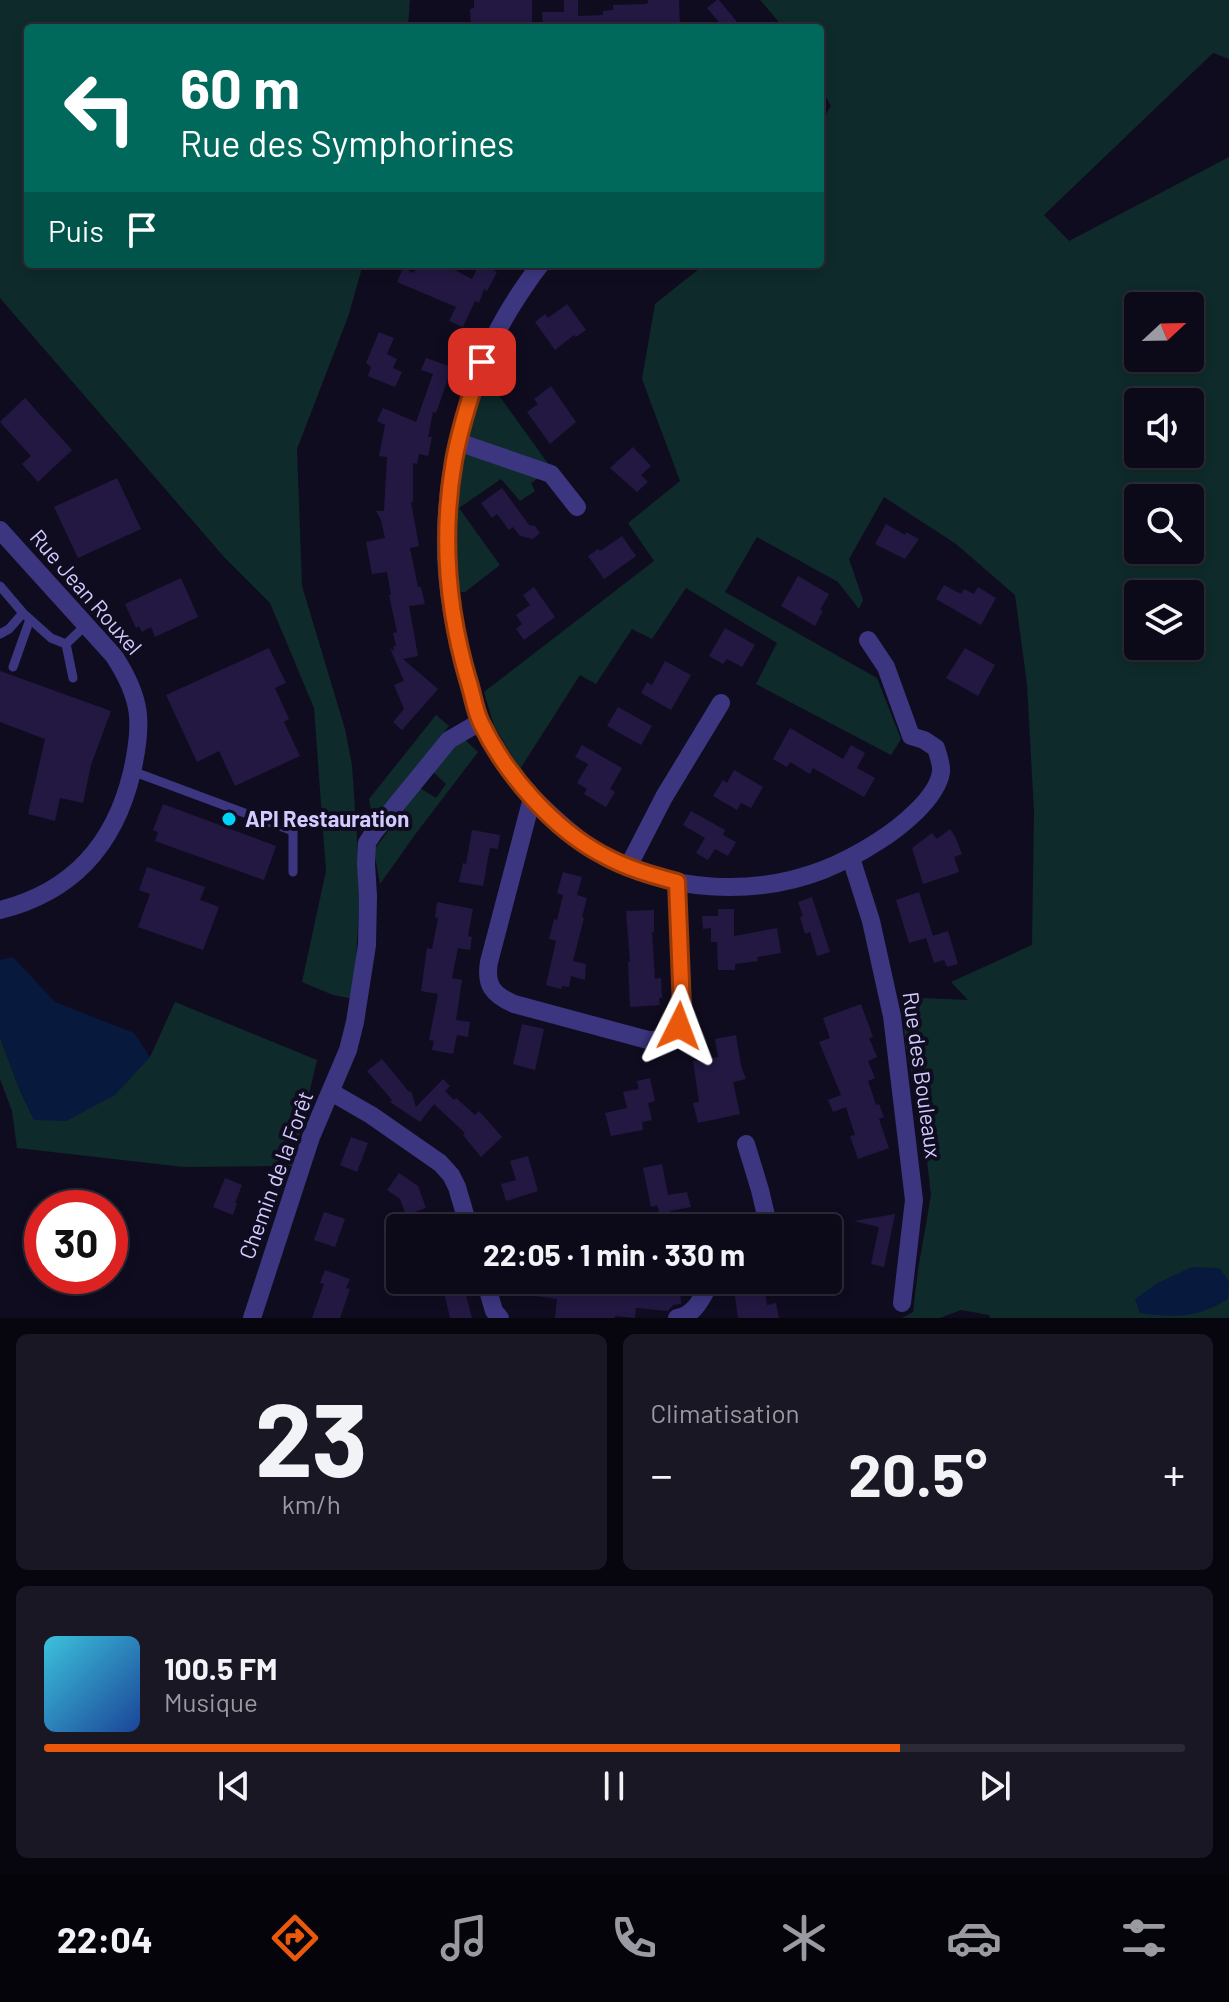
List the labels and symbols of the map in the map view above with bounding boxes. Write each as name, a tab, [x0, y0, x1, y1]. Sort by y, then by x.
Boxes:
north arrow	[1124, 292, 1204, 372]
pin	[448, 328, 516, 396]
street label: Rue Jean Rouxel	[25, 523, 148, 659]
place label: API Restauration	[245, 805, 409, 831]
marker: API Restauration	[220, 810, 238, 828]
position arrow	[637, 984, 721, 1068]
street label: Rue des Bouleaux	[898, 990, 948, 1160]
street label: Chemin de la Forêt	[233, 1087, 318, 1262]
speed limit sign: 30	[24, 1190, 128, 1294]

